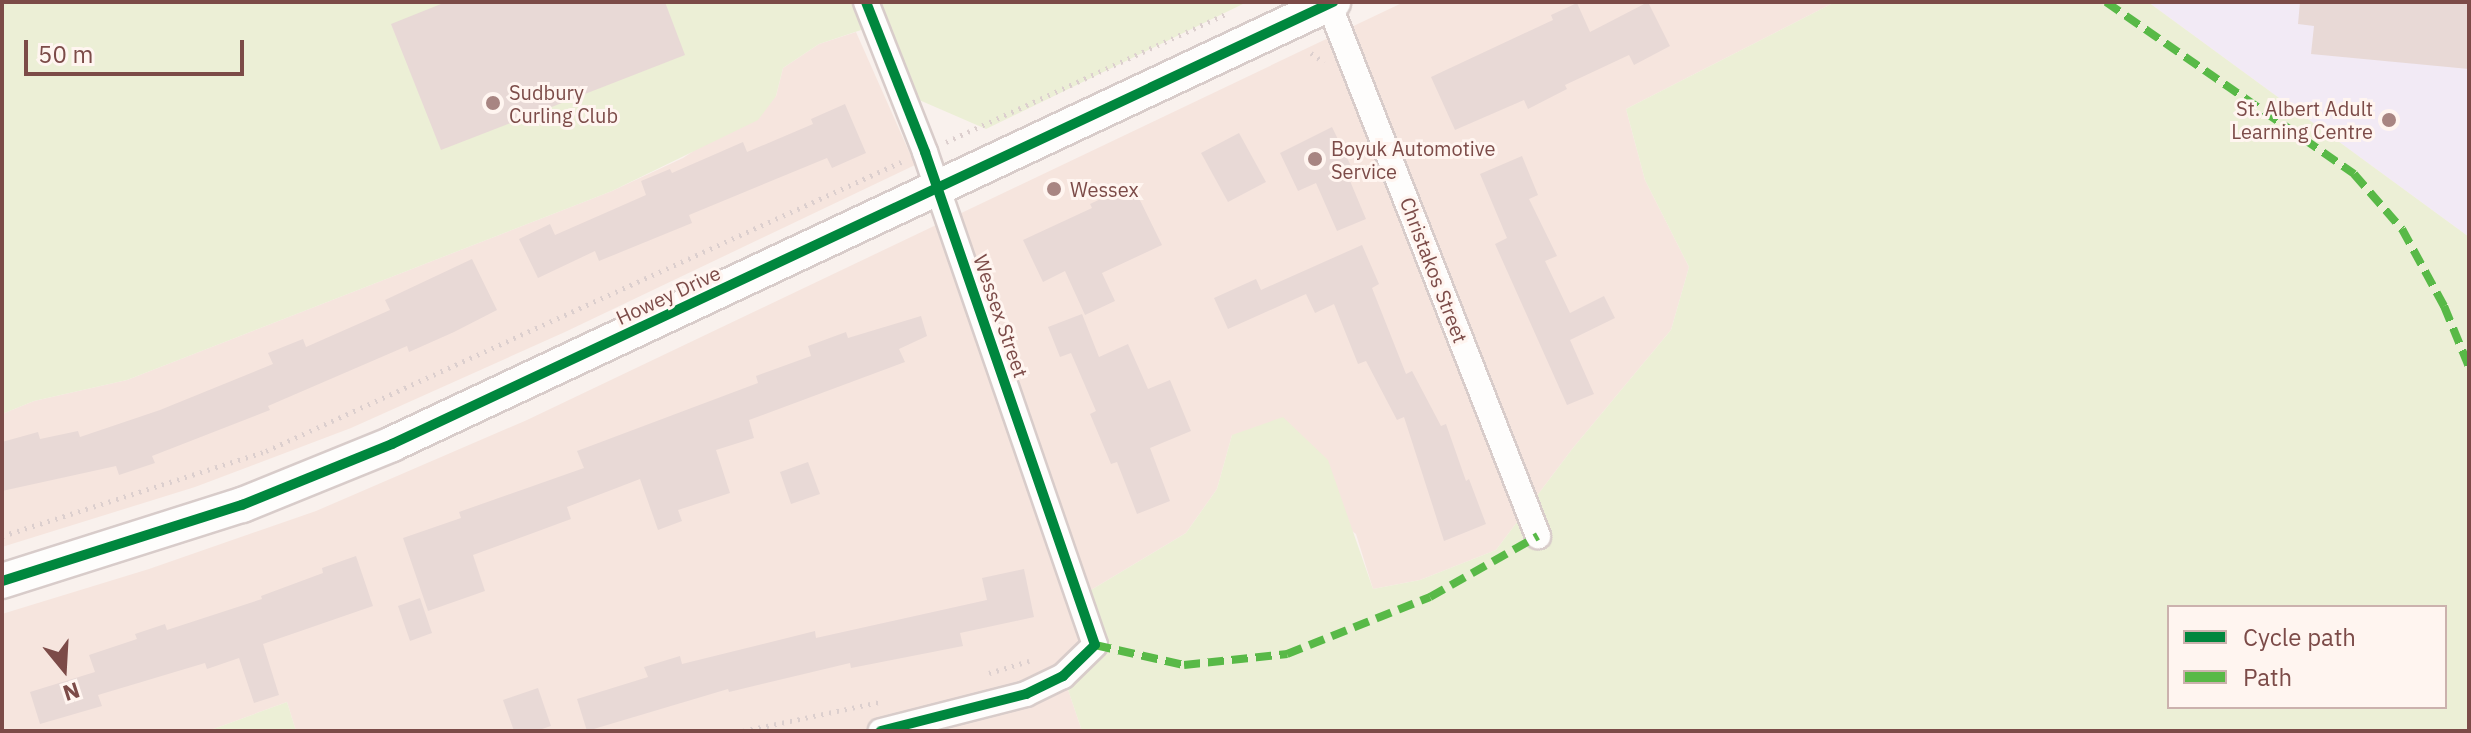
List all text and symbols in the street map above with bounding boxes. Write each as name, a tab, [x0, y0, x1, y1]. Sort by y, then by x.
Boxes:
scale bar	[28, 24, 248, 74]
text: 50 m	[38, 38, 93, 70]
place label: Sudbury Curling Club	[509, 80, 618, 127]
marker: Sudbury Curling Club	[484, 94, 502, 112]
place label: St. Albert Adult Learning Centre	[2231, 96, 2373, 143]
marker: St. Albert Adult Learning Centre	[2380, 111, 2398, 129]
place label: Boyuk Automotive Service	[1331, 136, 1495, 183]
marker: Boyuk Automotive Service	[1306, 150, 1324, 168]
place label: Wessex	[1070, 177, 1139, 201]
marker: Wessex	[1045, 180, 1063, 198]
street label: Christakos Street	[1395, 194, 1473, 346]
street label: Wessex Street	[969, 251, 1033, 381]
street label: Howey Drive	[612, 260, 724, 330]
legend	[2167, 605, 2447, 709]
text: Cycle path	[2243, 621, 2356, 653]
north arrow	[24, 629, 104, 709]
text: Path	[2243, 661, 2292, 693]
text: N	[60, 676, 84, 709]

